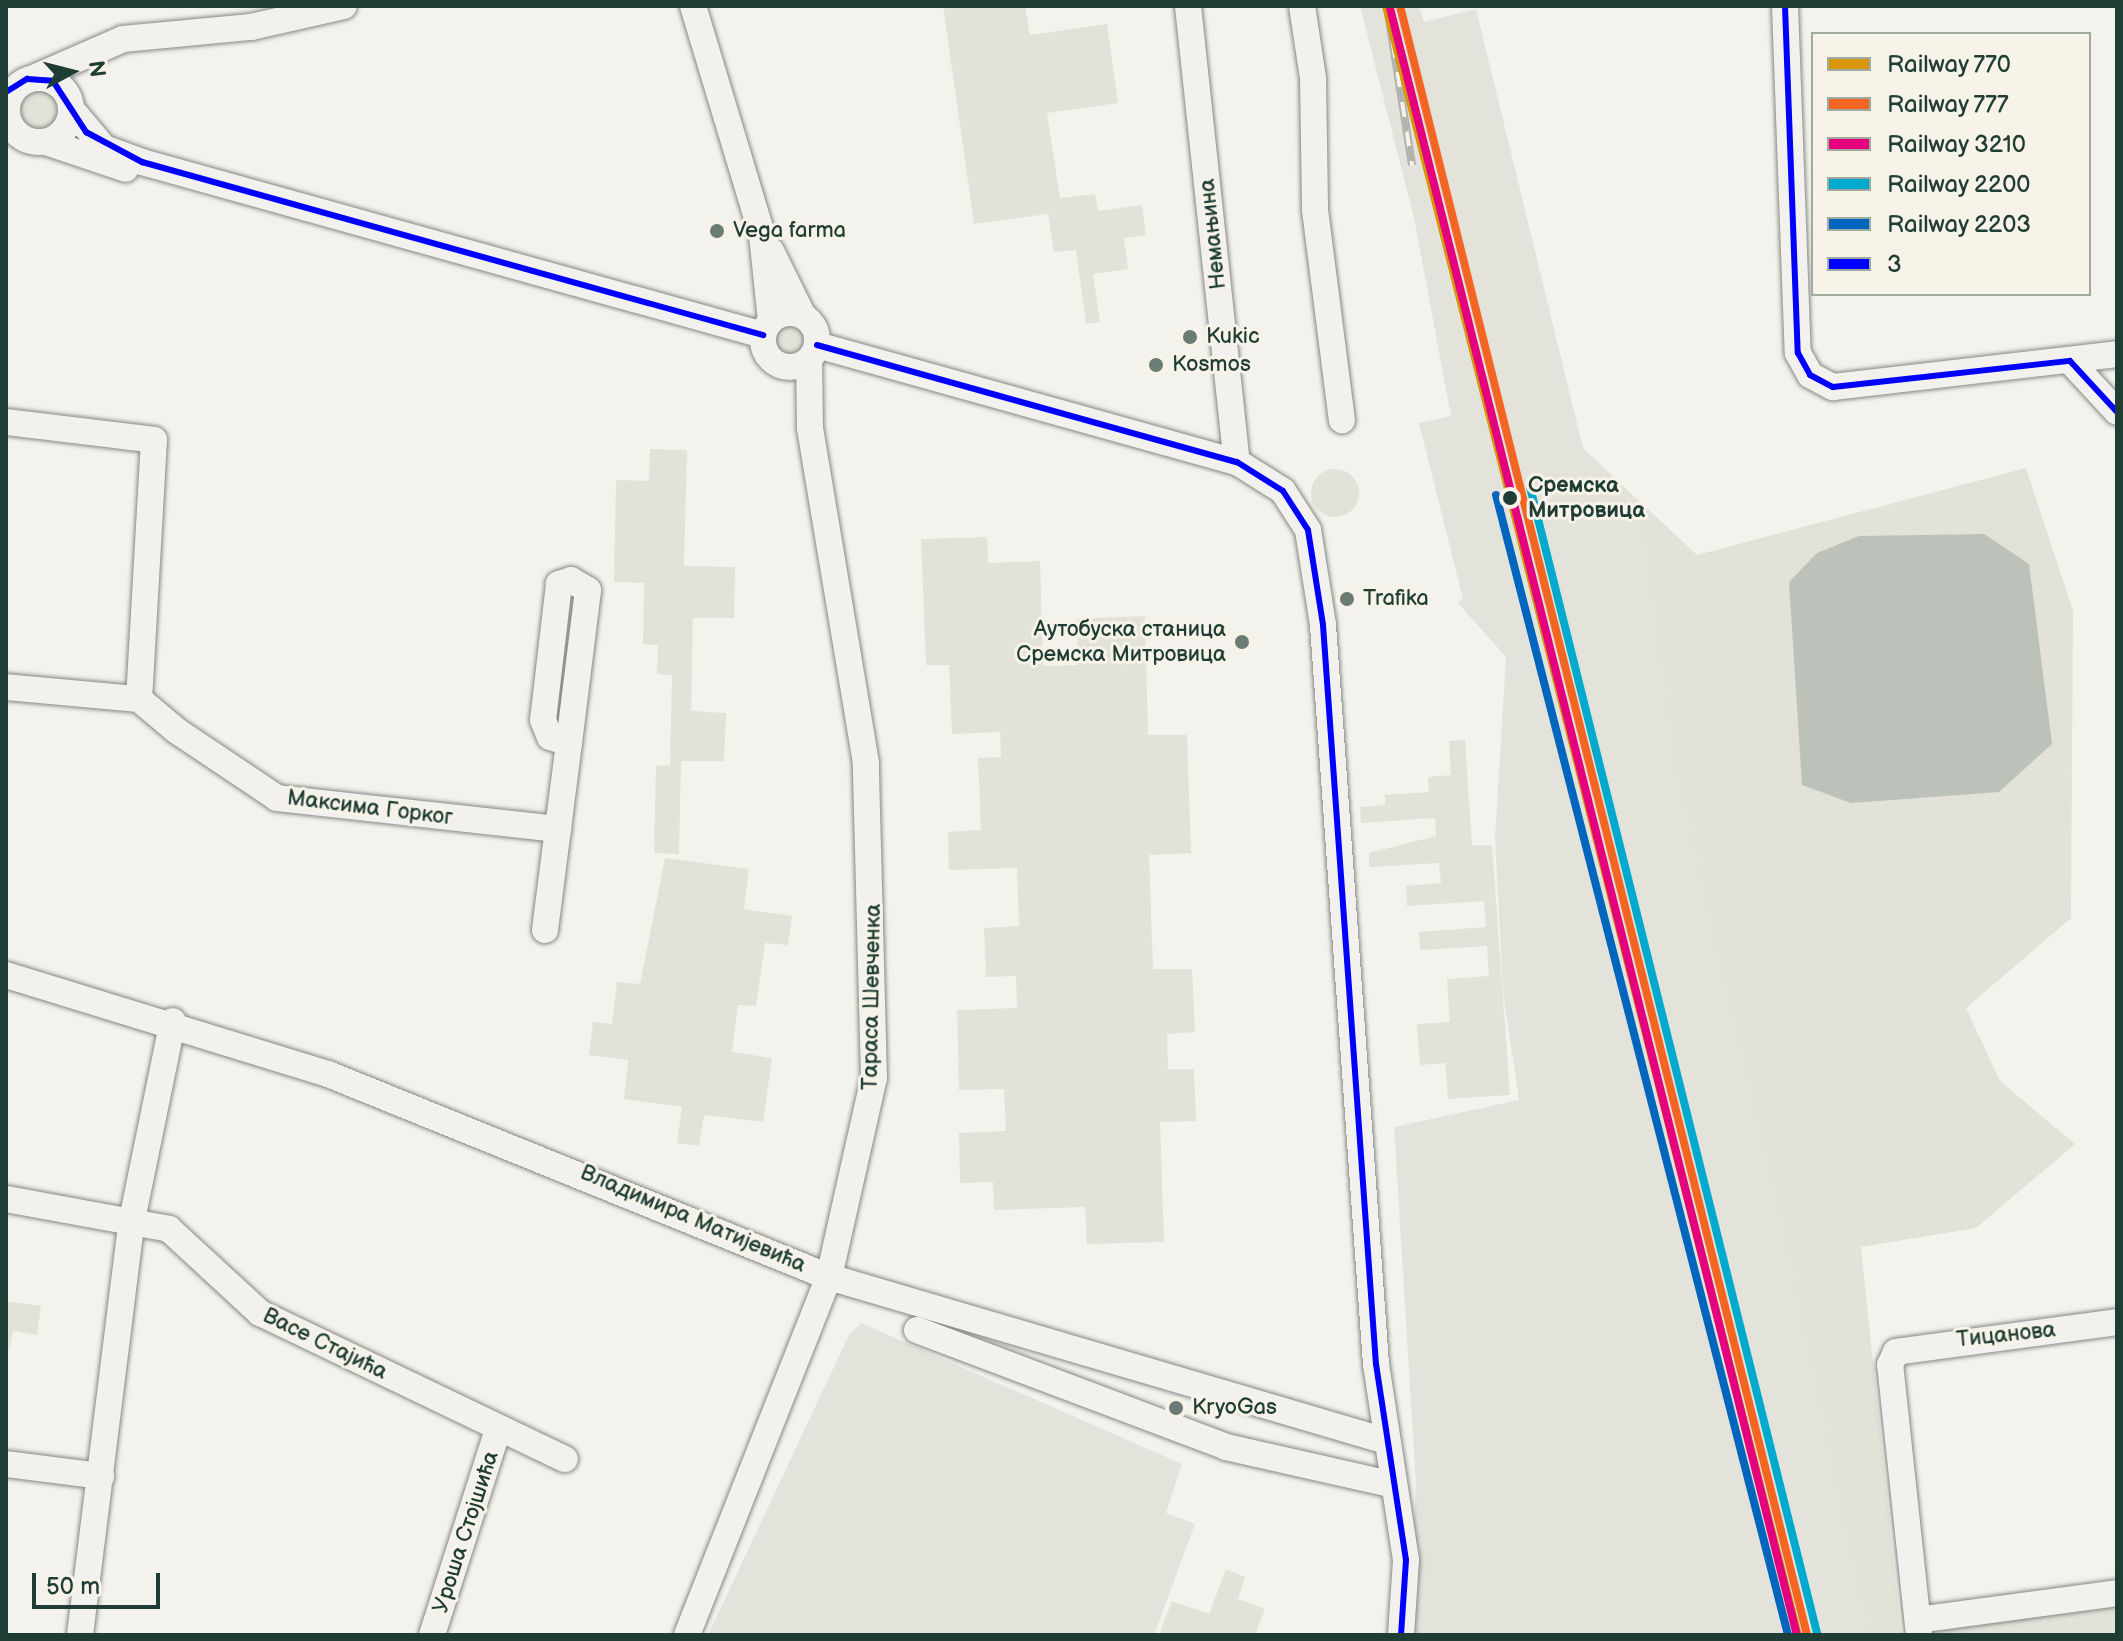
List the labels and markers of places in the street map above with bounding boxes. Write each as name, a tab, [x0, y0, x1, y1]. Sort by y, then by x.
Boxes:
place label: Vega farma	[733, 218, 846, 244]
marker: Vega farma	[708, 222, 726, 240]
place label: Kukic	[1206, 324, 1260, 350]
marker: Kukic	[1181, 328, 1199, 346]
place label: Kosmos	[1172, 352, 1251, 378]
marker: Kosmos	[1147, 356, 1165, 374]
place label: Сремска Митровица	[1528, 472, 1645, 524]
marker: Сремска Митровица	[1499, 487, 1521, 509]
place label: Trafika	[1363, 586, 1429, 612]
marker: Trafika	[1338, 590, 1356, 608]
place label: Аутобуска станица Сремска Митровица	[1016, 616, 1226, 668]
marker: Аутобуска станица Сремска Митровица	[1233, 633, 1251, 651]
place label: KryoGas	[1192, 1395, 1277, 1421]
marker: KryoGas	[1167, 1399, 1185, 1417]

